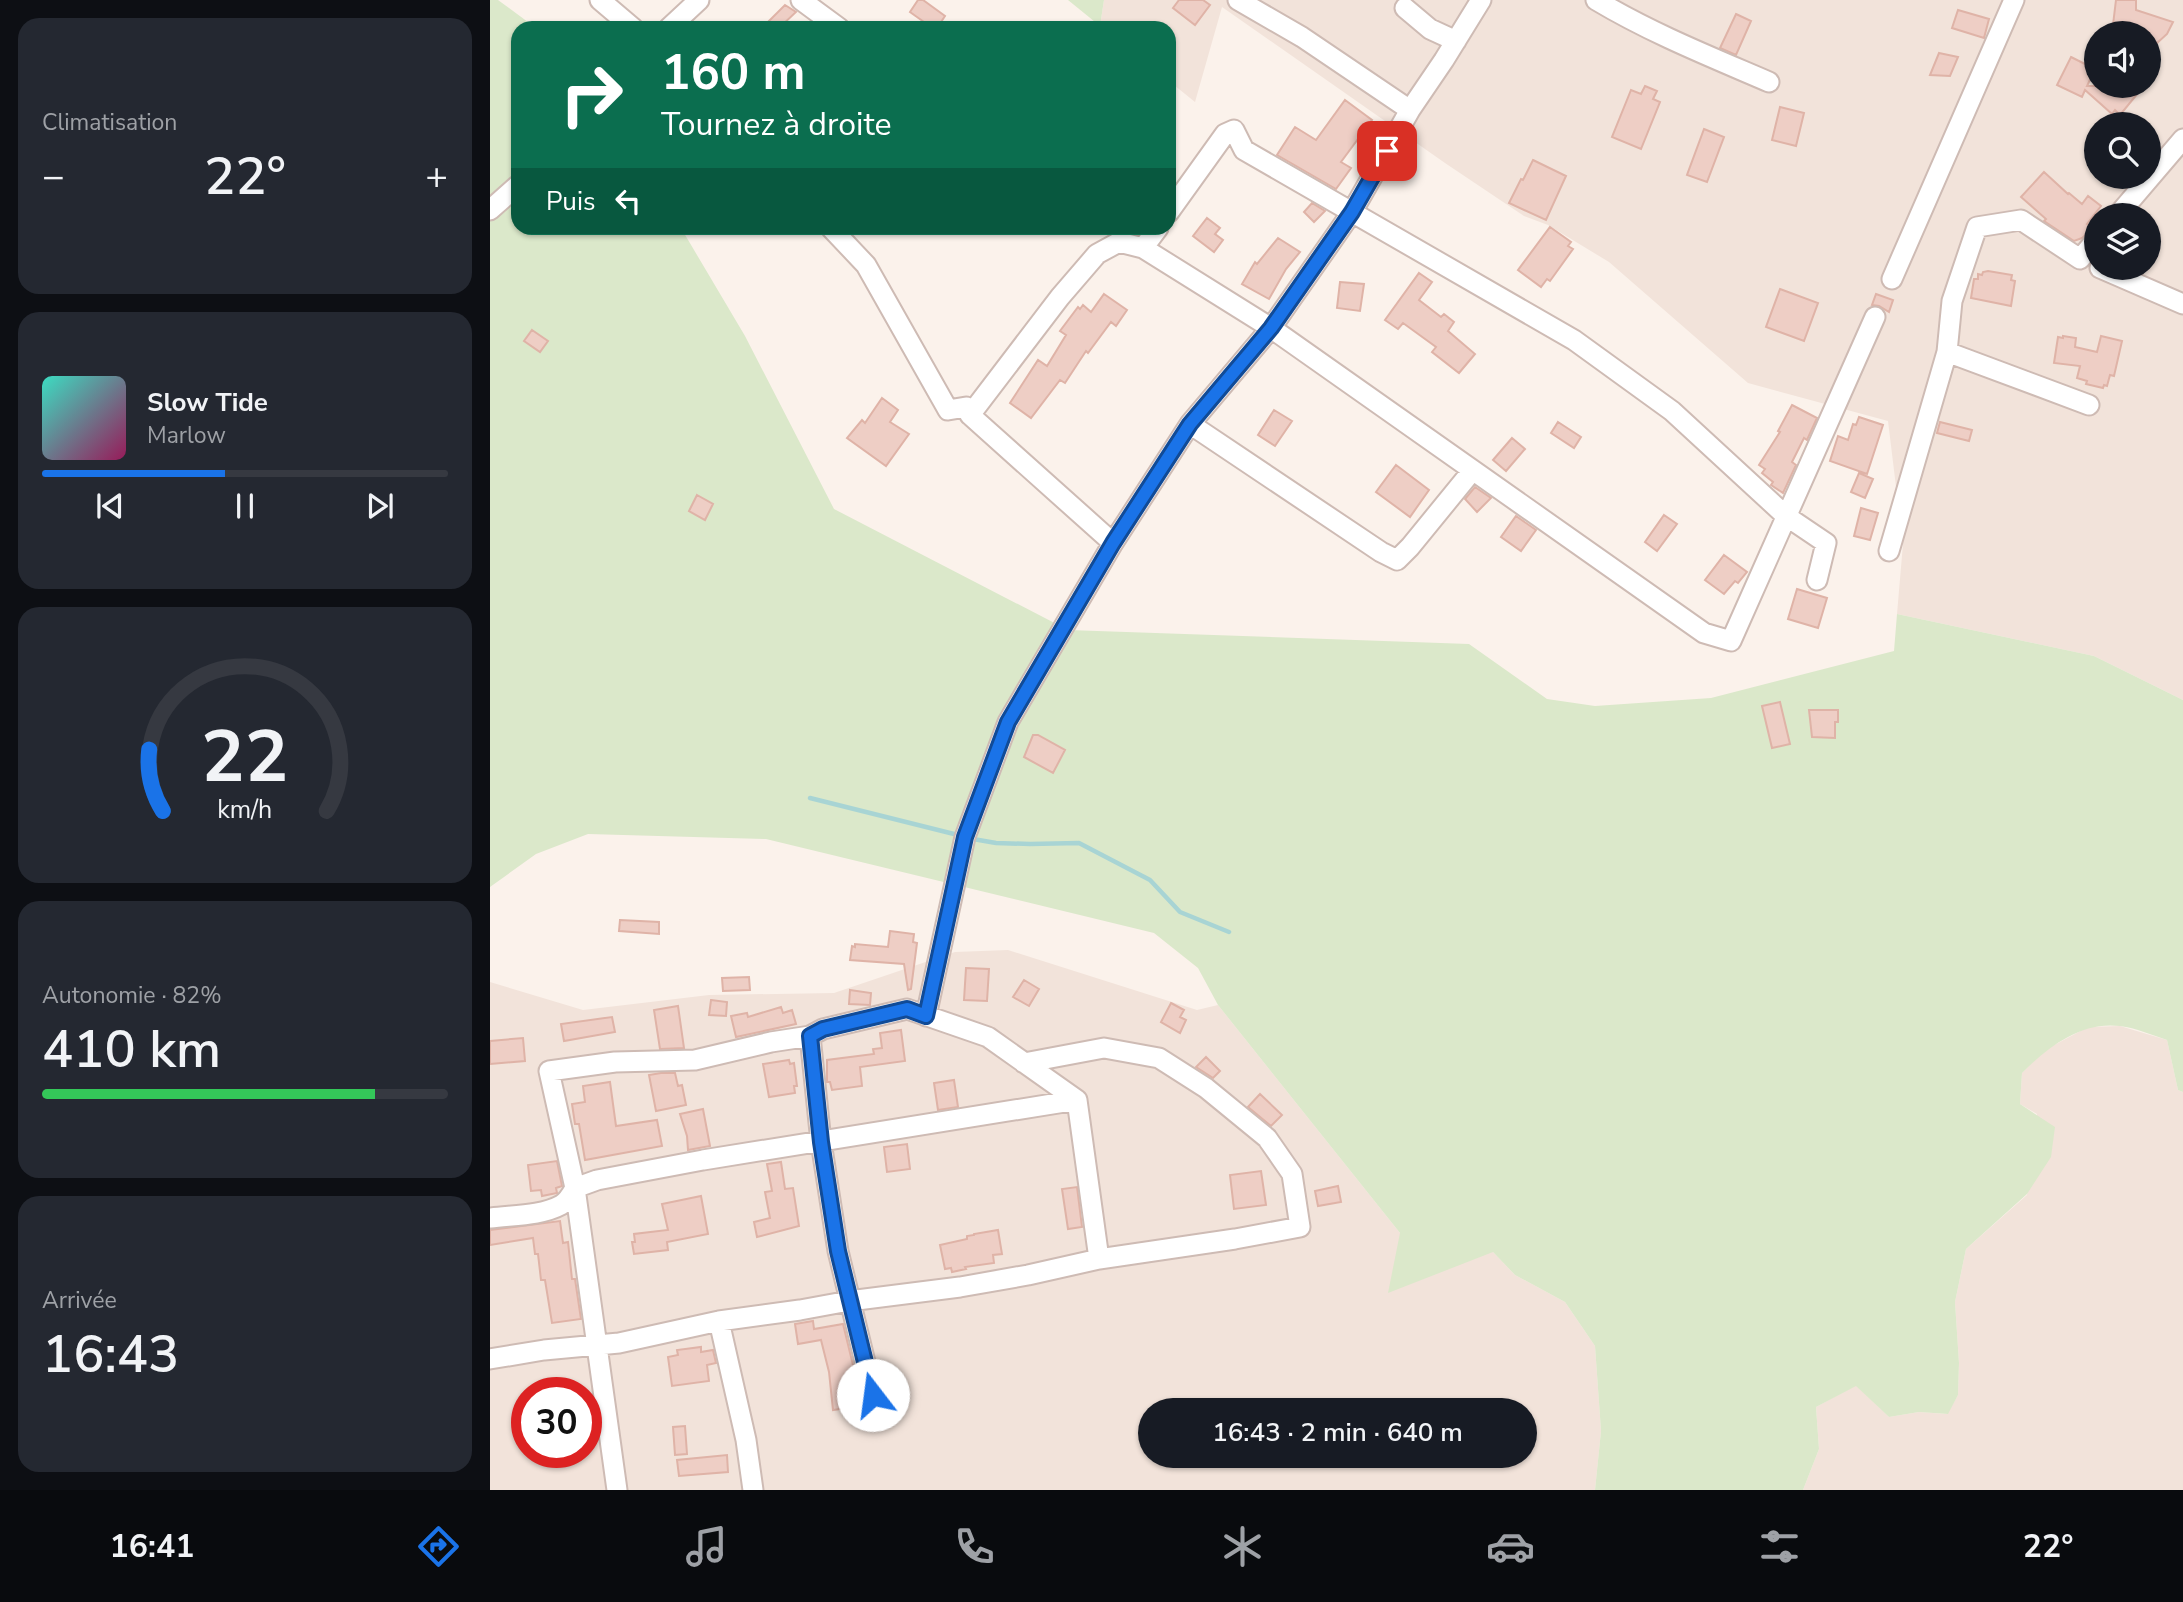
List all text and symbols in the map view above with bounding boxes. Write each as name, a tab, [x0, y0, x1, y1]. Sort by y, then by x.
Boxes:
map controls	[2084, 21, 2161, 280]
button: sound	[2084, 21, 2161, 98]
text: 160 m	[661, 39, 805, 106]
icon: right	[546, 49, 637, 140]
text: Tournez à droite	[661, 103, 892, 146]
text: Climatisation	[42, 107, 177, 138]
button: search	[2084, 112, 2161, 189]
pin	[1357, 121, 1417, 181]
icon: arrive	[1368, 132, 1406, 170]
text: 22°	[204, 141, 286, 212]
text: −	[42, 151, 65, 202]
text: +	[425, 151, 448, 202]
icon: left	[609, 182, 647, 220]
text: Puis	[546, 184, 595, 219]
button: layers	[2084, 203, 2161, 280]
text: Slow Tide	[147, 385, 268, 420]
text: Marlow	[147, 420, 226, 451]
icon: previous	[91, 487, 129, 525]
icon: pause	[226, 487, 264, 525]
icon: next	[361, 487, 399, 525]
text: 22	[201, 707, 289, 807]
text: km/h	[217, 793, 273, 827]
text: Autonomie · 82%	[42, 980, 222, 1011]
text: 410 km	[42, 1014, 221, 1085]
text: Arrivée	[42, 1285, 117, 1316]
text: 16:43	[42, 1319, 179, 1390]
position arrow	[836, 1358, 910, 1432]
speed limit sign: 30	[511, 1377, 602, 1468]
text: 16:43 · 2 min · 640 m	[1212, 1415, 1463, 1450]
icon: directions	[414, 1522, 463, 1571]
icon: music	[682, 1522, 731, 1571]
icon: phone	[950, 1522, 999, 1571]
icon: climate	[1218, 1522, 1267, 1571]
icon: car	[1486, 1522, 1535, 1571]
icon: filters	[1755, 1522, 1804, 1571]
text: 16:41	[110, 1525, 194, 1568]
text: 22°	[2023, 1525, 2073, 1568]

